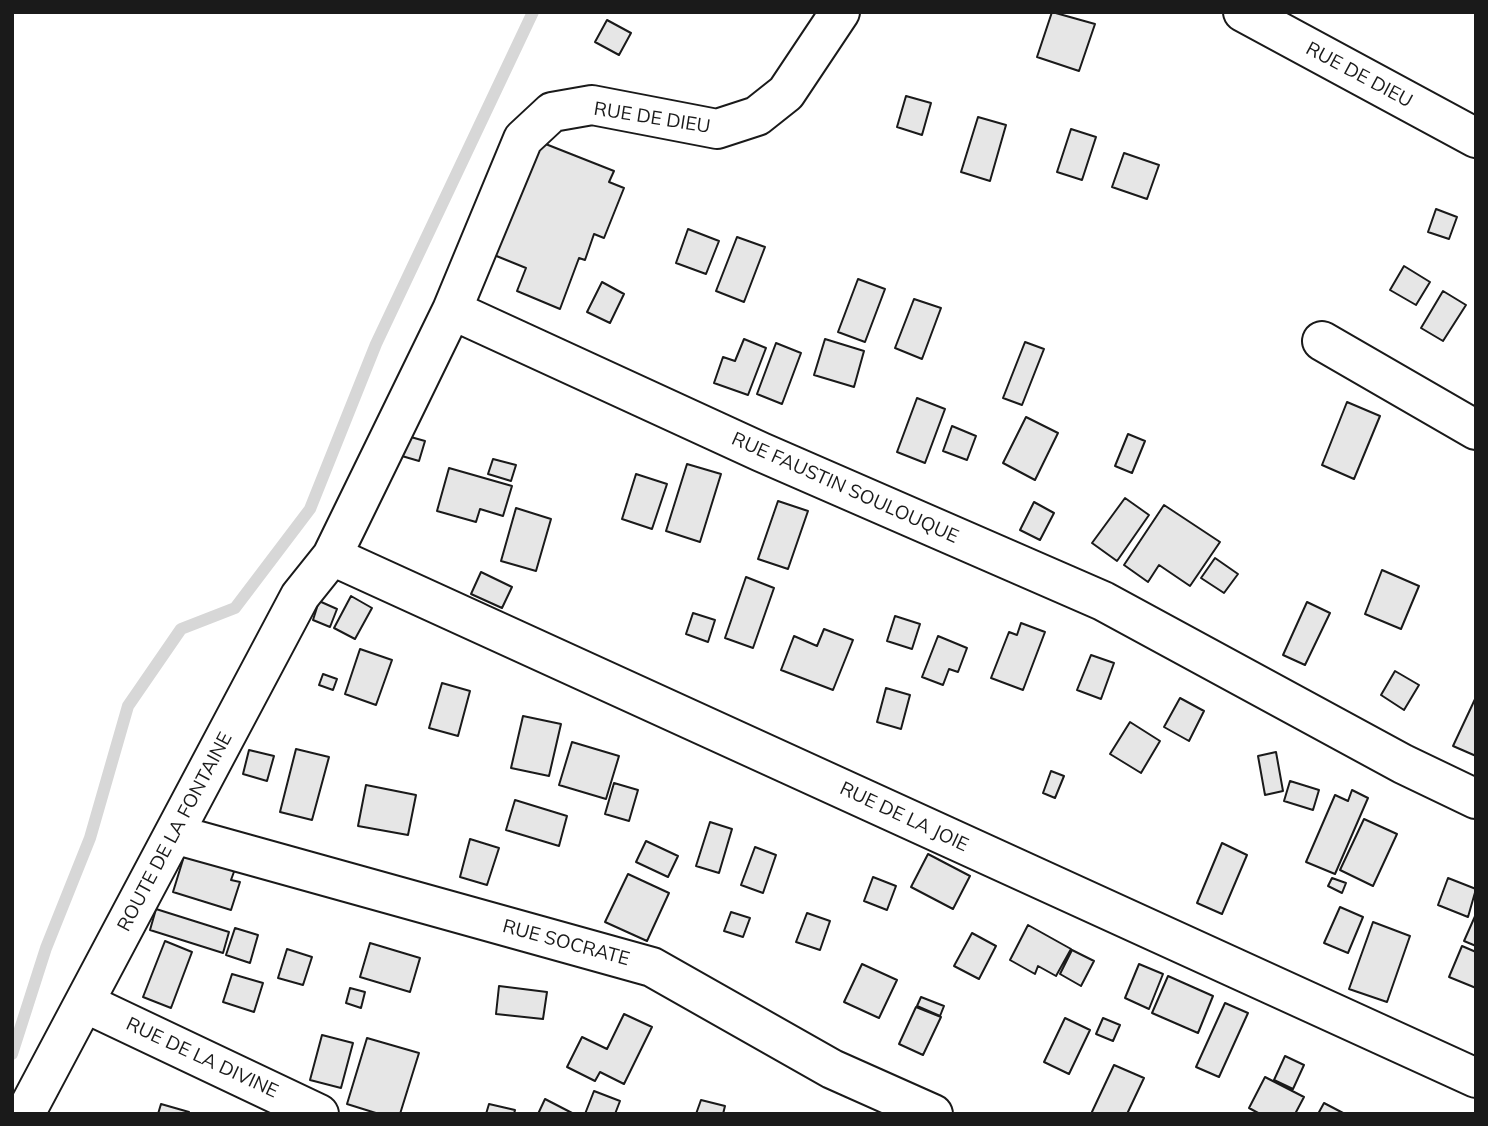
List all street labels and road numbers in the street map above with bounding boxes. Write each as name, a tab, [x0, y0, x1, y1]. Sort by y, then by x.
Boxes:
street label: RUE DE DIEU	[1302, 37, 1416, 113]
street label: RUE DE DIEU	[592, 98, 712, 138]
street label: RUE FAUSTIN SOULOUQUE	[728, 428, 962, 548]
street label: ROUTE DE LA FONTAINE	[113, 729, 237, 935]
street label: RUE DE LA JOIE	[836, 777, 972, 857]
street label: RUE SOCRATE	[500, 915, 632, 971]
street label: RUE DE LA DIVINE	[122, 1013, 282, 1103]

